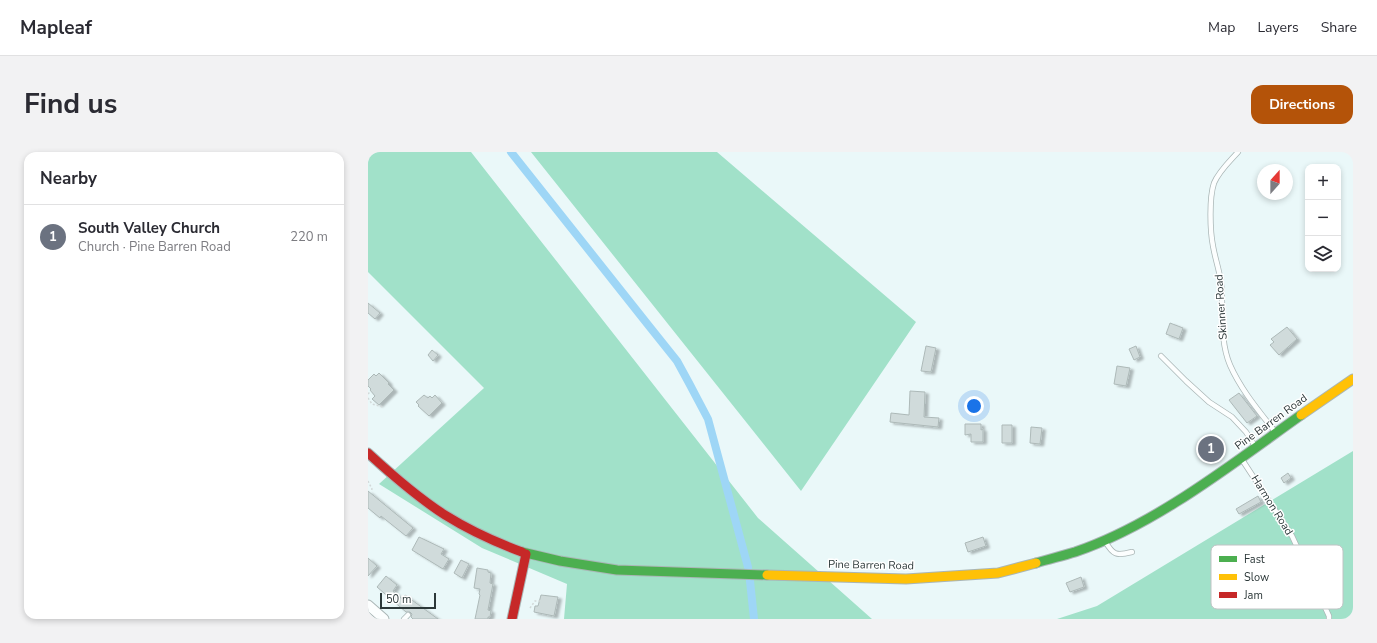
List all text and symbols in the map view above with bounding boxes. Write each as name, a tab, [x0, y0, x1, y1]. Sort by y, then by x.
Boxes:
text: Mapleaf	[20, 15, 92, 41]
text: Map	[1208, 18, 1235, 37]
text: Layers	[1257, 18, 1299, 37]
text: Share	[1321, 18, 1357, 37]
text: Find us	[24, 85, 118, 123]
button: Directions	[1251, 85, 1353, 124]
north arrow	[1257, 164, 1293, 200]
map controls	[1305, 164, 1341, 272]
button: +	[1305, 164, 1341, 200]
text: Nearby	[40, 167, 97, 190]
button: −	[1305, 200, 1341, 236]
text: South Valley Church	[78, 218, 220, 238]
text: 1	[49, 228, 57, 246]
text: 220 m	[290, 228, 328, 246]
button: layers	[1305, 236, 1341, 272]
text: Church · Pine Barren Road	[78, 238, 231, 256]
street label: Skinner Road	[1211, 274, 1231, 340]
street label: Pine Barren Road	[1232, 391, 1310, 453]
your location	[964, 396, 984, 416]
pin: 1	[1198, 434, 1224, 464]
street label: Harmon Road	[1248, 472, 1296, 538]
legend	[1211, 545, 1343, 609]
text: Fast	[1244, 552, 1265, 567]
street label: Pine Barren Road	[828, 557, 914, 573]
text: Slow	[1244, 570, 1269, 585]
text: Jam	[1243, 588, 1263, 603]
scale bar	[380, 591, 436, 610]
text: 50 m	[386, 592, 411, 607]

